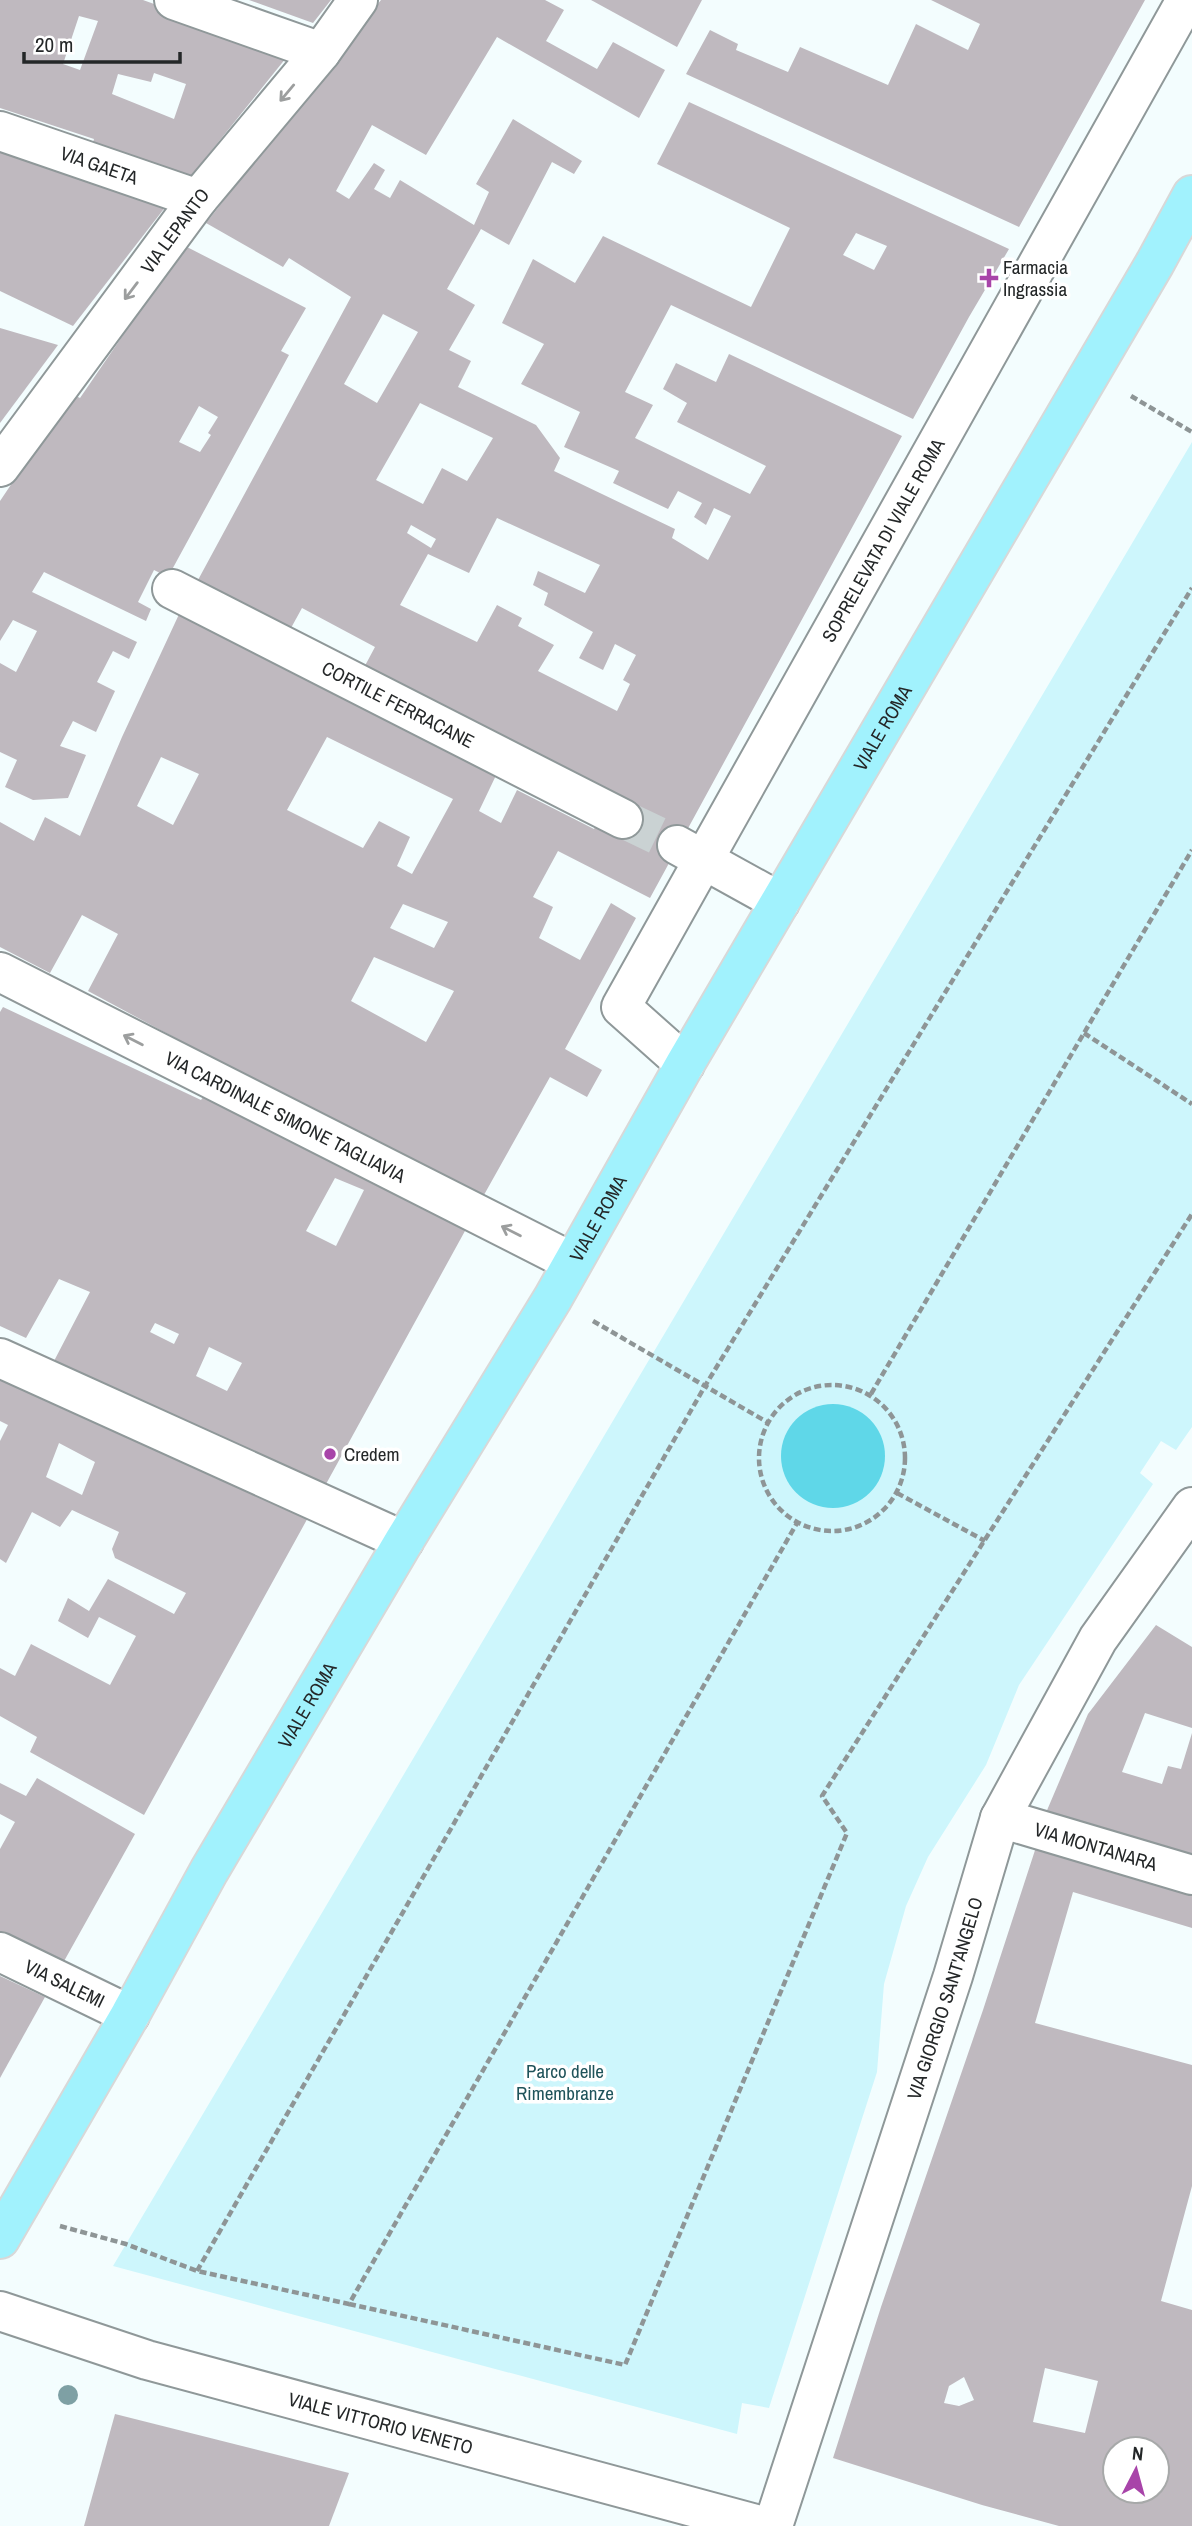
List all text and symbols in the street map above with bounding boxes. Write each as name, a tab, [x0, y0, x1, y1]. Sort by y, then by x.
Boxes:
scale bar	[24, 21, 180, 65]
text: 20 m	[35, 30, 73, 59]
one-way arrow	[279, 84, 295, 102]
street label: VIA GAETA	[57, 140, 142, 191]
street label: VIA LEPANTO	[135, 182, 215, 278]
place label: Farmacia Ingrassia	[1003, 254, 1068, 302]
marker: Farmacia Ingrassia	[981, 270, 997, 286]
one-way arrow	[123, 281, 138, 300]
street label: SOPRELEVATA DI VIALE ROMA	[815, 433, 951, 647]
street label: CORTILE FERRACANE	[318, 655, 479, 754]
street label: VIALE ROMA	[847, 680, 918, 776]
one-way arrow	[123, 1032, 144, 1046]
street label: VIA CARDINALE SIMONE TAGLIAVIA	[161, 1045, 411, 1189]
street label: VIALE ROMA	[563, 1170, 633, 1266]
one-way arrow	[501, 1224, 522, 1238]
place label: Credem	[344, 1441, 399, 1467]
marker: Credem	[322, 1446, 338, 1462]
street label: VIALE ROMA	[272, 1657, 343, 1753]
street label: VIA MONTANARA	[1031, 1816, 1161, 1877]
street label: VIA GIORGIO SANT'ANGELO	[900, 1894, 989, 2103]
street label: VIA SALEMI	[20, 1953, 109, 2014]
park label: Parco delle Rimembranze	[516, 2058, 614, 2106]
street label: VIALE VITTORIO VENETO	[286, 2386, 476, 2460]
north arrow	[1101, 2435, 1171, 2505]
text: N	[1131, 2440, 1145, 2467]

